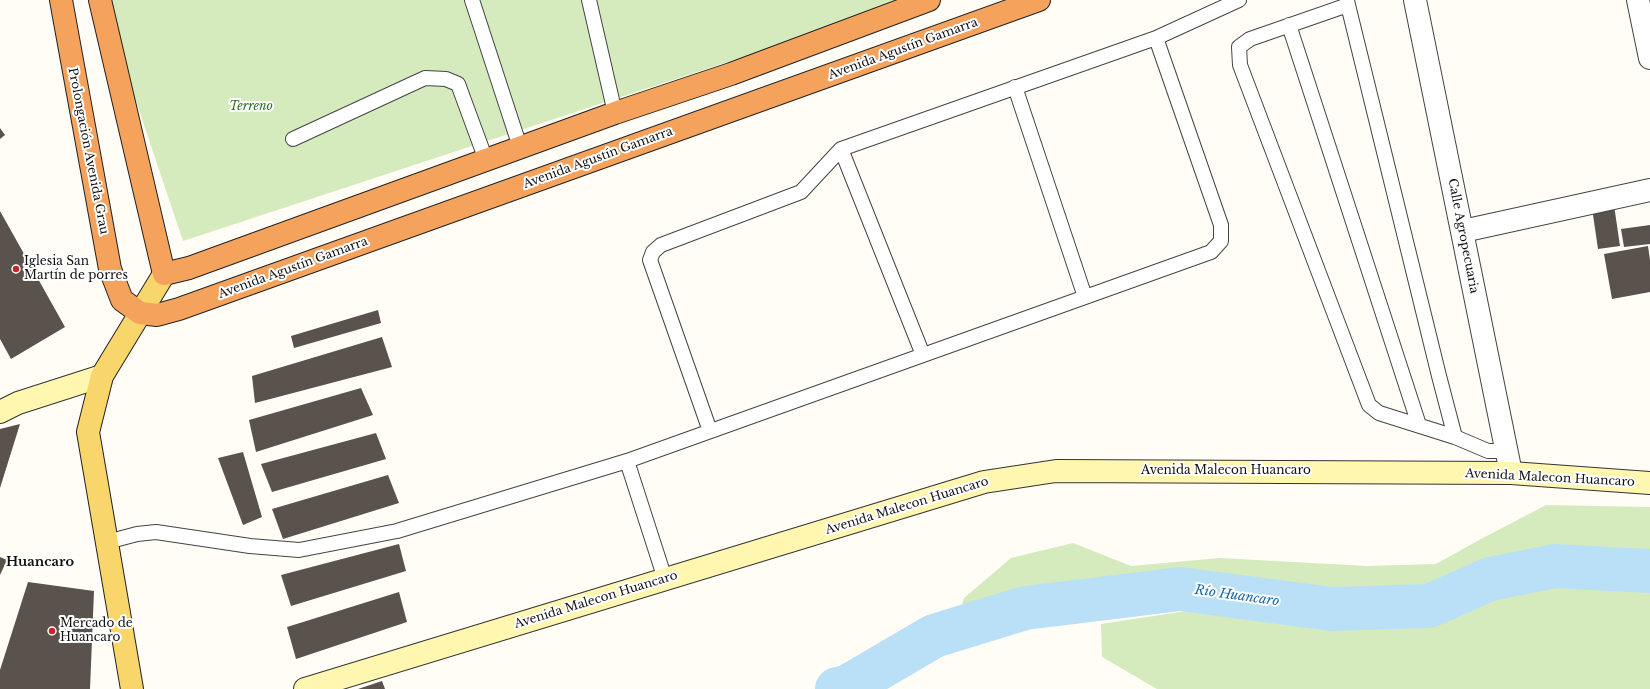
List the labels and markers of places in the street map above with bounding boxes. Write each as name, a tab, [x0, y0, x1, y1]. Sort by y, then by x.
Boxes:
place label: Iglesia San Martín de porres	[24, 255, 128, 283]
marker: Iglesia San Martín de porres	[11, 264, 21, 274]
place label: Mercado de Huancaro	[60, 617, 133, 645]
marker: Mercado de Huancaro	[47, 626, 57, 636]

